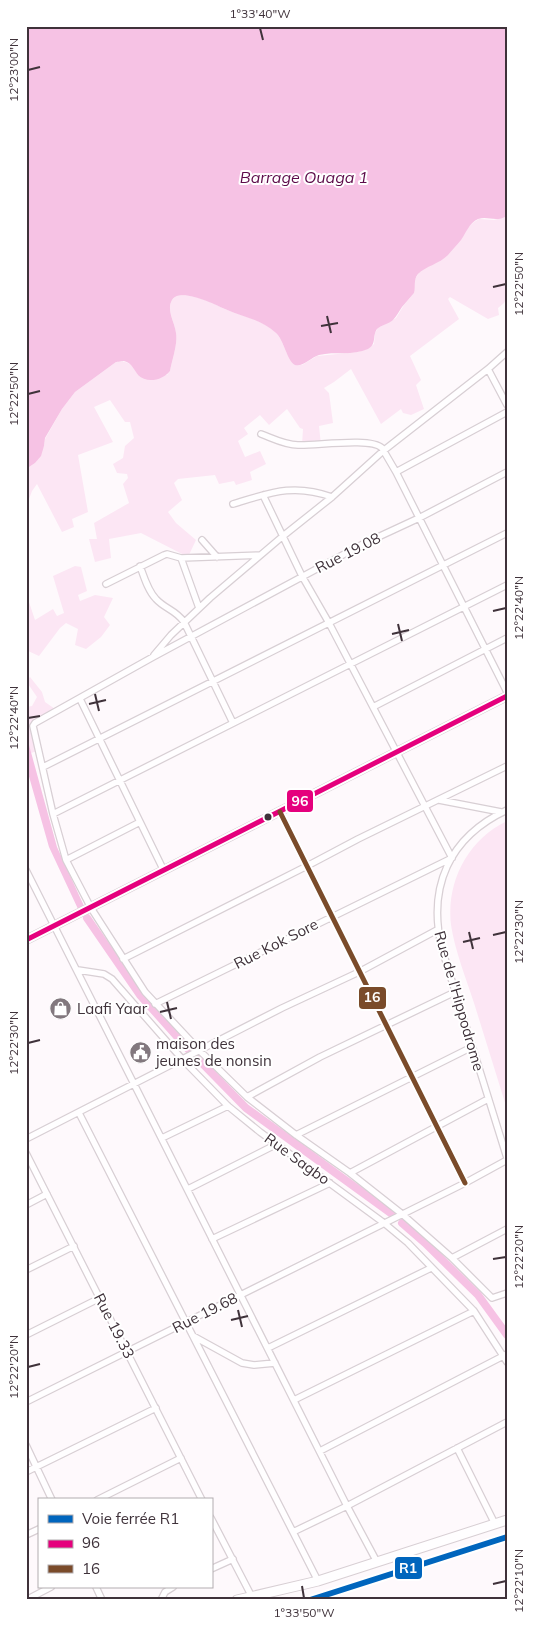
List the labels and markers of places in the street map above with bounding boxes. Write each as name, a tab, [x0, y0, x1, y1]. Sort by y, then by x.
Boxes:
unlabelled marker	[263, 812, 273, 822]
shop icon: Laafi Yaar	[49, 997, 73, 1021]
place label: Laafi Yaar	[77, 999, 148, 1018]
place label: maison des jeunes de nonsin	[155, 1034, 272, 1070]
public building icon: maison des jeunes de nonsin	[128, 1041, 152, 1065]

